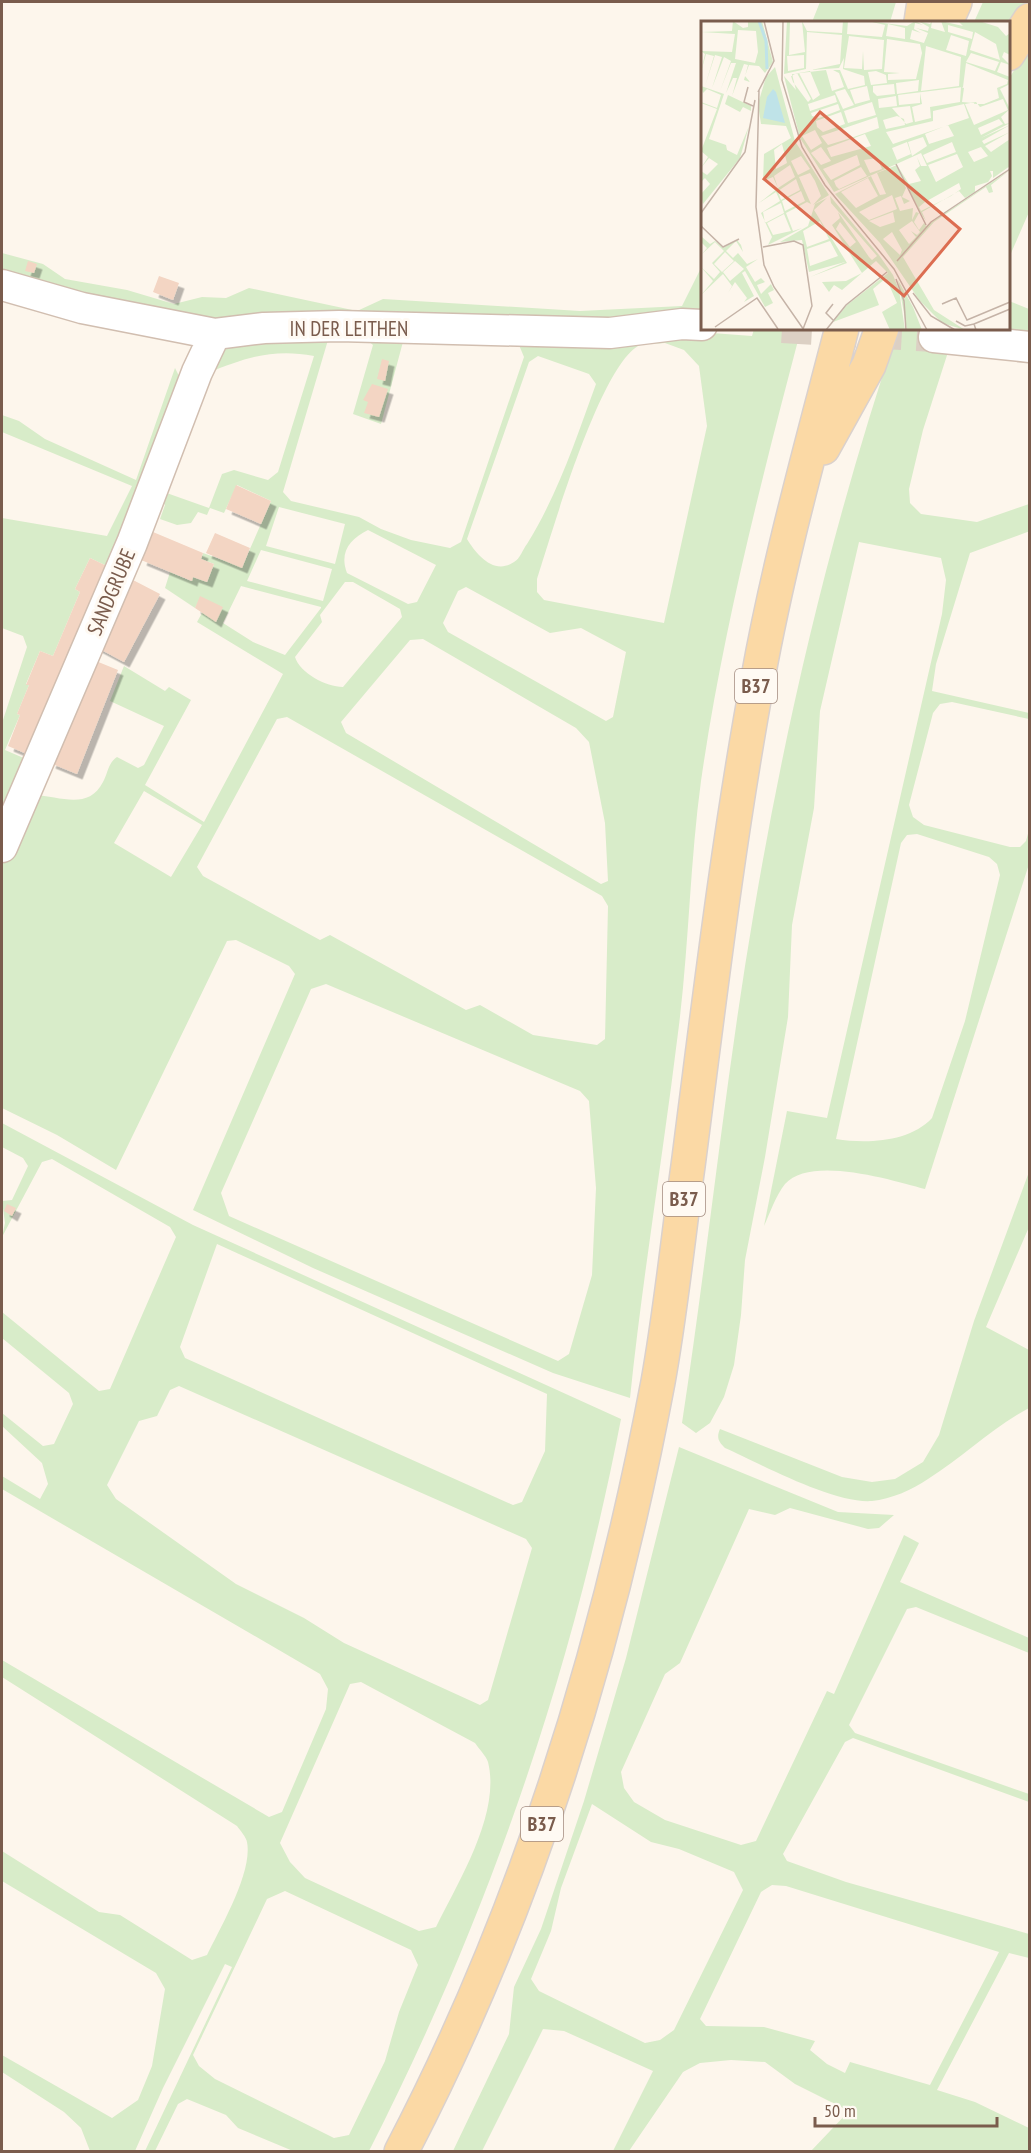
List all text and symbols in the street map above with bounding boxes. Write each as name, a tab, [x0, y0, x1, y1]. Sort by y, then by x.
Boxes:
inset map	[701, 21, 1010, 330]
street label: IN DER LEITHEN	[290, 315, 408, 342]
street label: SANDGRUBE	[81, 545, 141, 639]
road number: B37	[735, 669, 777, 703]
road number: B37	[663, 1182, 705, 1216]
road number: B37	[521, 1807, 563, 1841]
scale bar	[815, 2090, 996, 2128]
text: 50 m	[824, 2099, 856, 2122]

